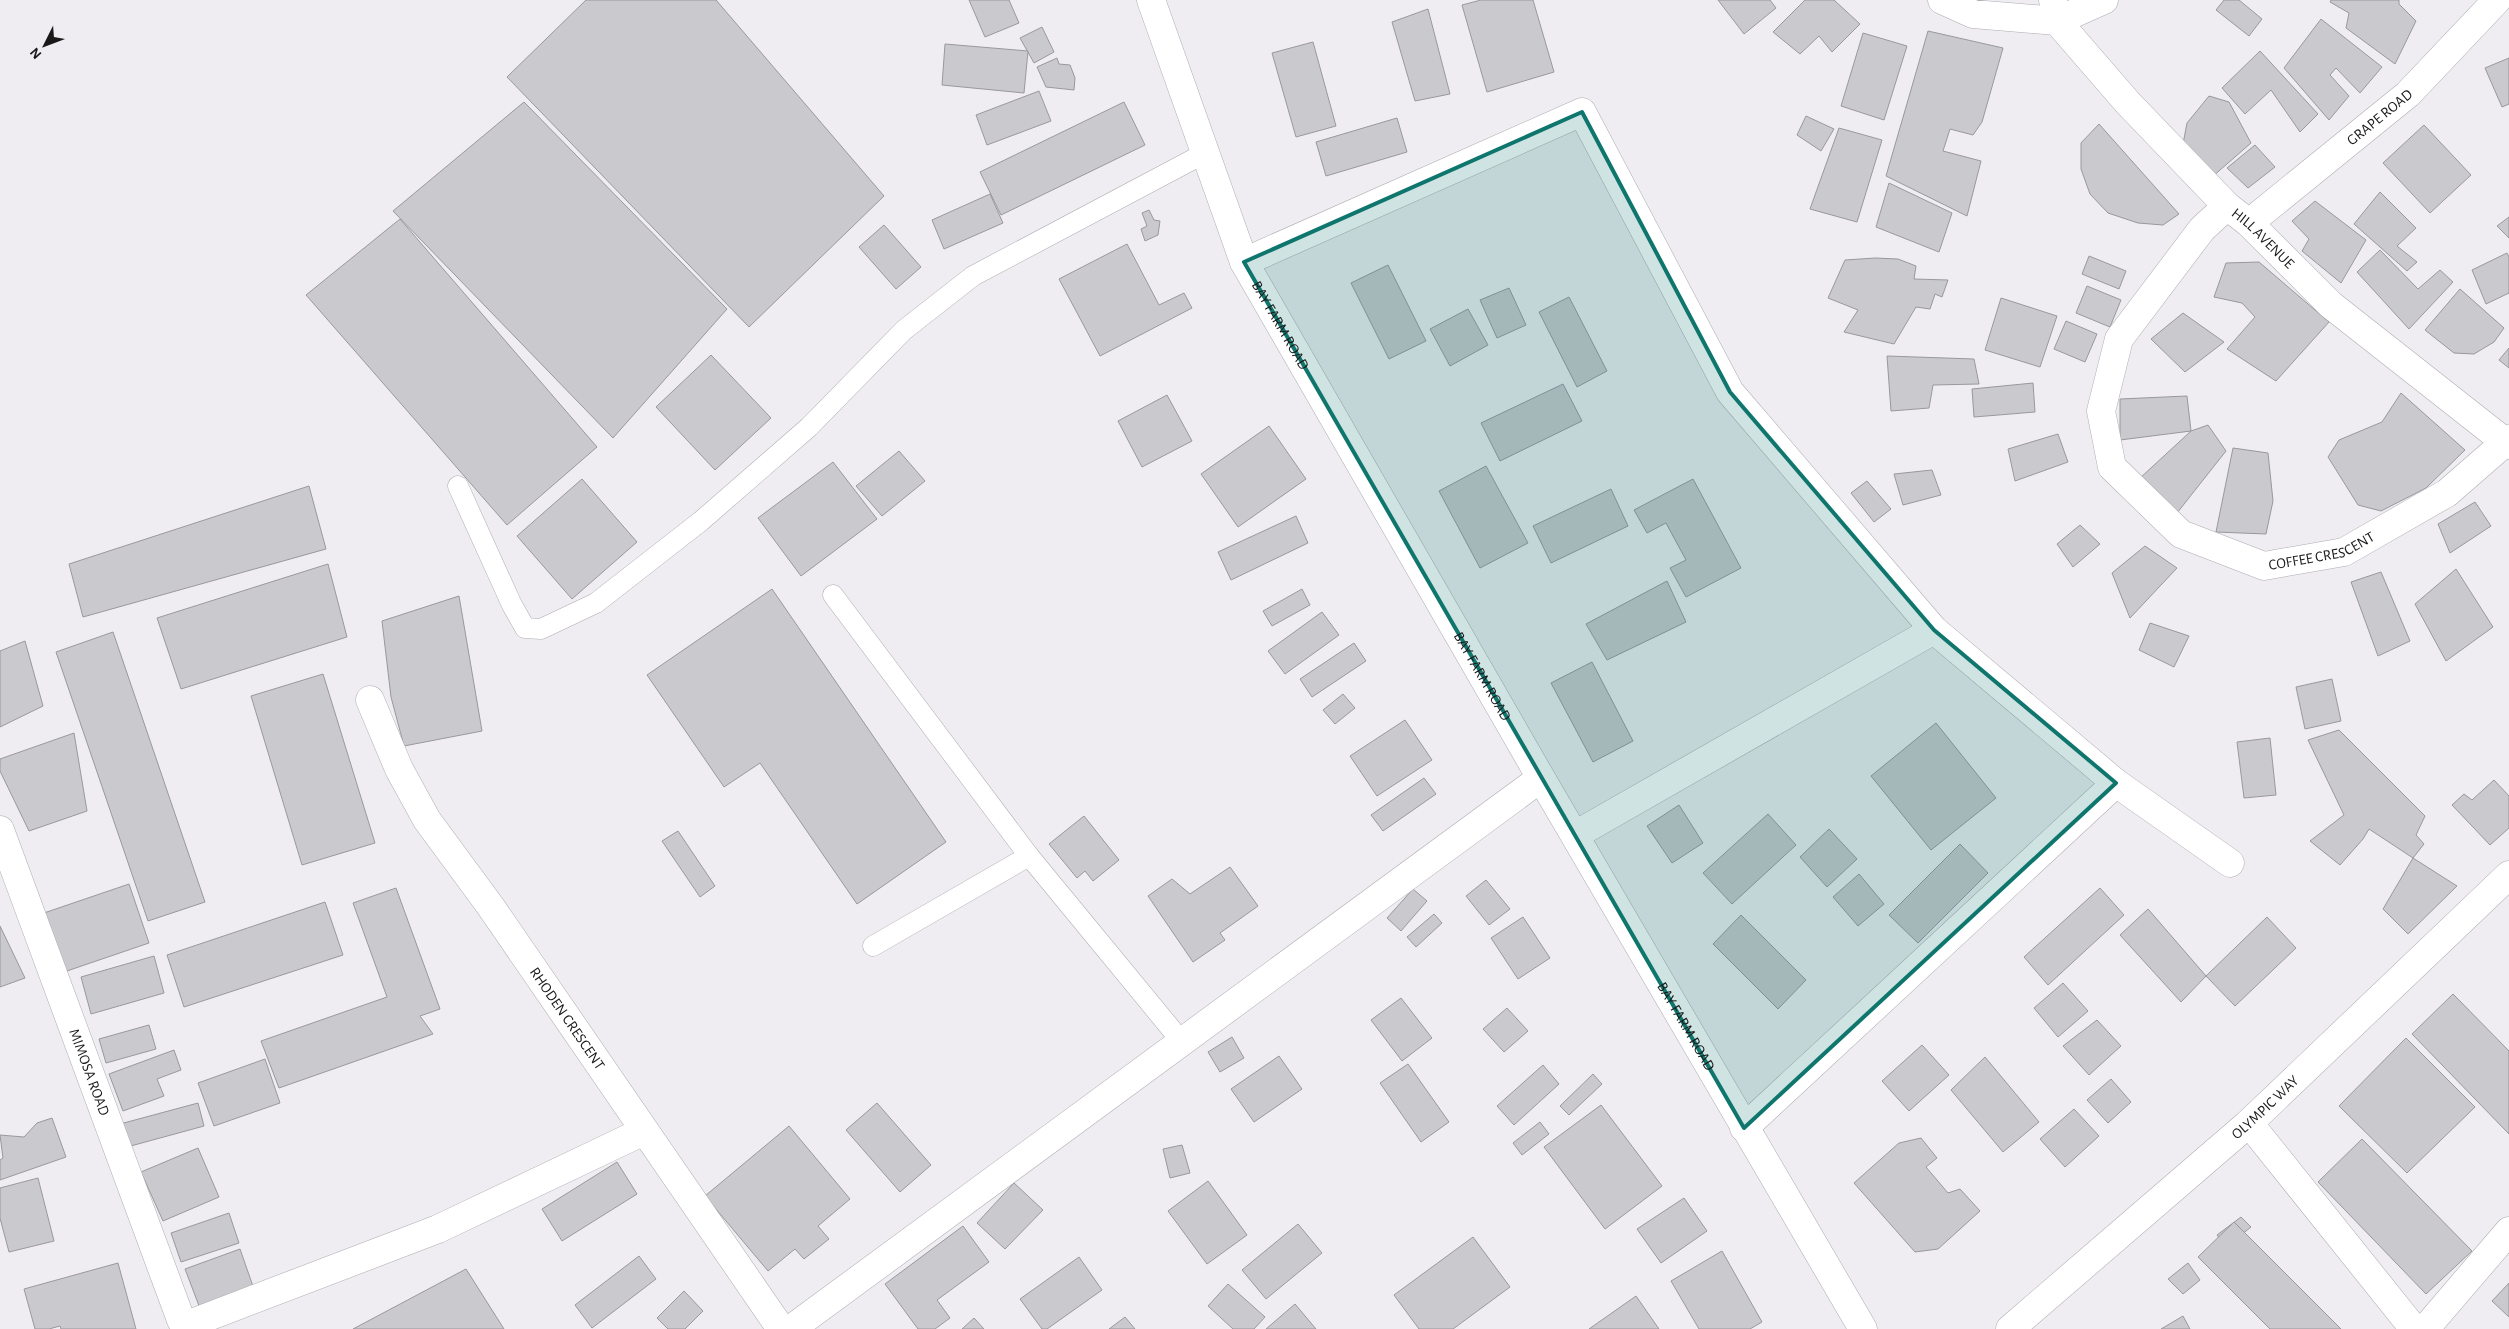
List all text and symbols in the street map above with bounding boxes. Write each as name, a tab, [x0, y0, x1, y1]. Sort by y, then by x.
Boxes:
north arrow	[20, 20, 70, 70]
text: N	[28, 45, 45, 61]
street label: GRAPE ROAD	[2344, 86, 2415, 148]
street label: HILL AVENUE	[2229, 205, 2297, 271]
street label: BAY FARM ROAD	[1249, 278, 1312, 372]
street label: COFFEE CRESCENT	[2267, 528, 2378, 573]
street label: BAY FARM ROAD	[1451, 629, 1514, 724]
street label: RHODEN CRESCENT	[527, 964, 608, 1073]
street label: BAY FARM ROAD	[1654, 979, 1718, 1073]
street label: MIMOSA ROAD	[67, 1027, 112, 1118]
street label: OLYMPIC WAY	[2229, 1072, 2301, 1142]

